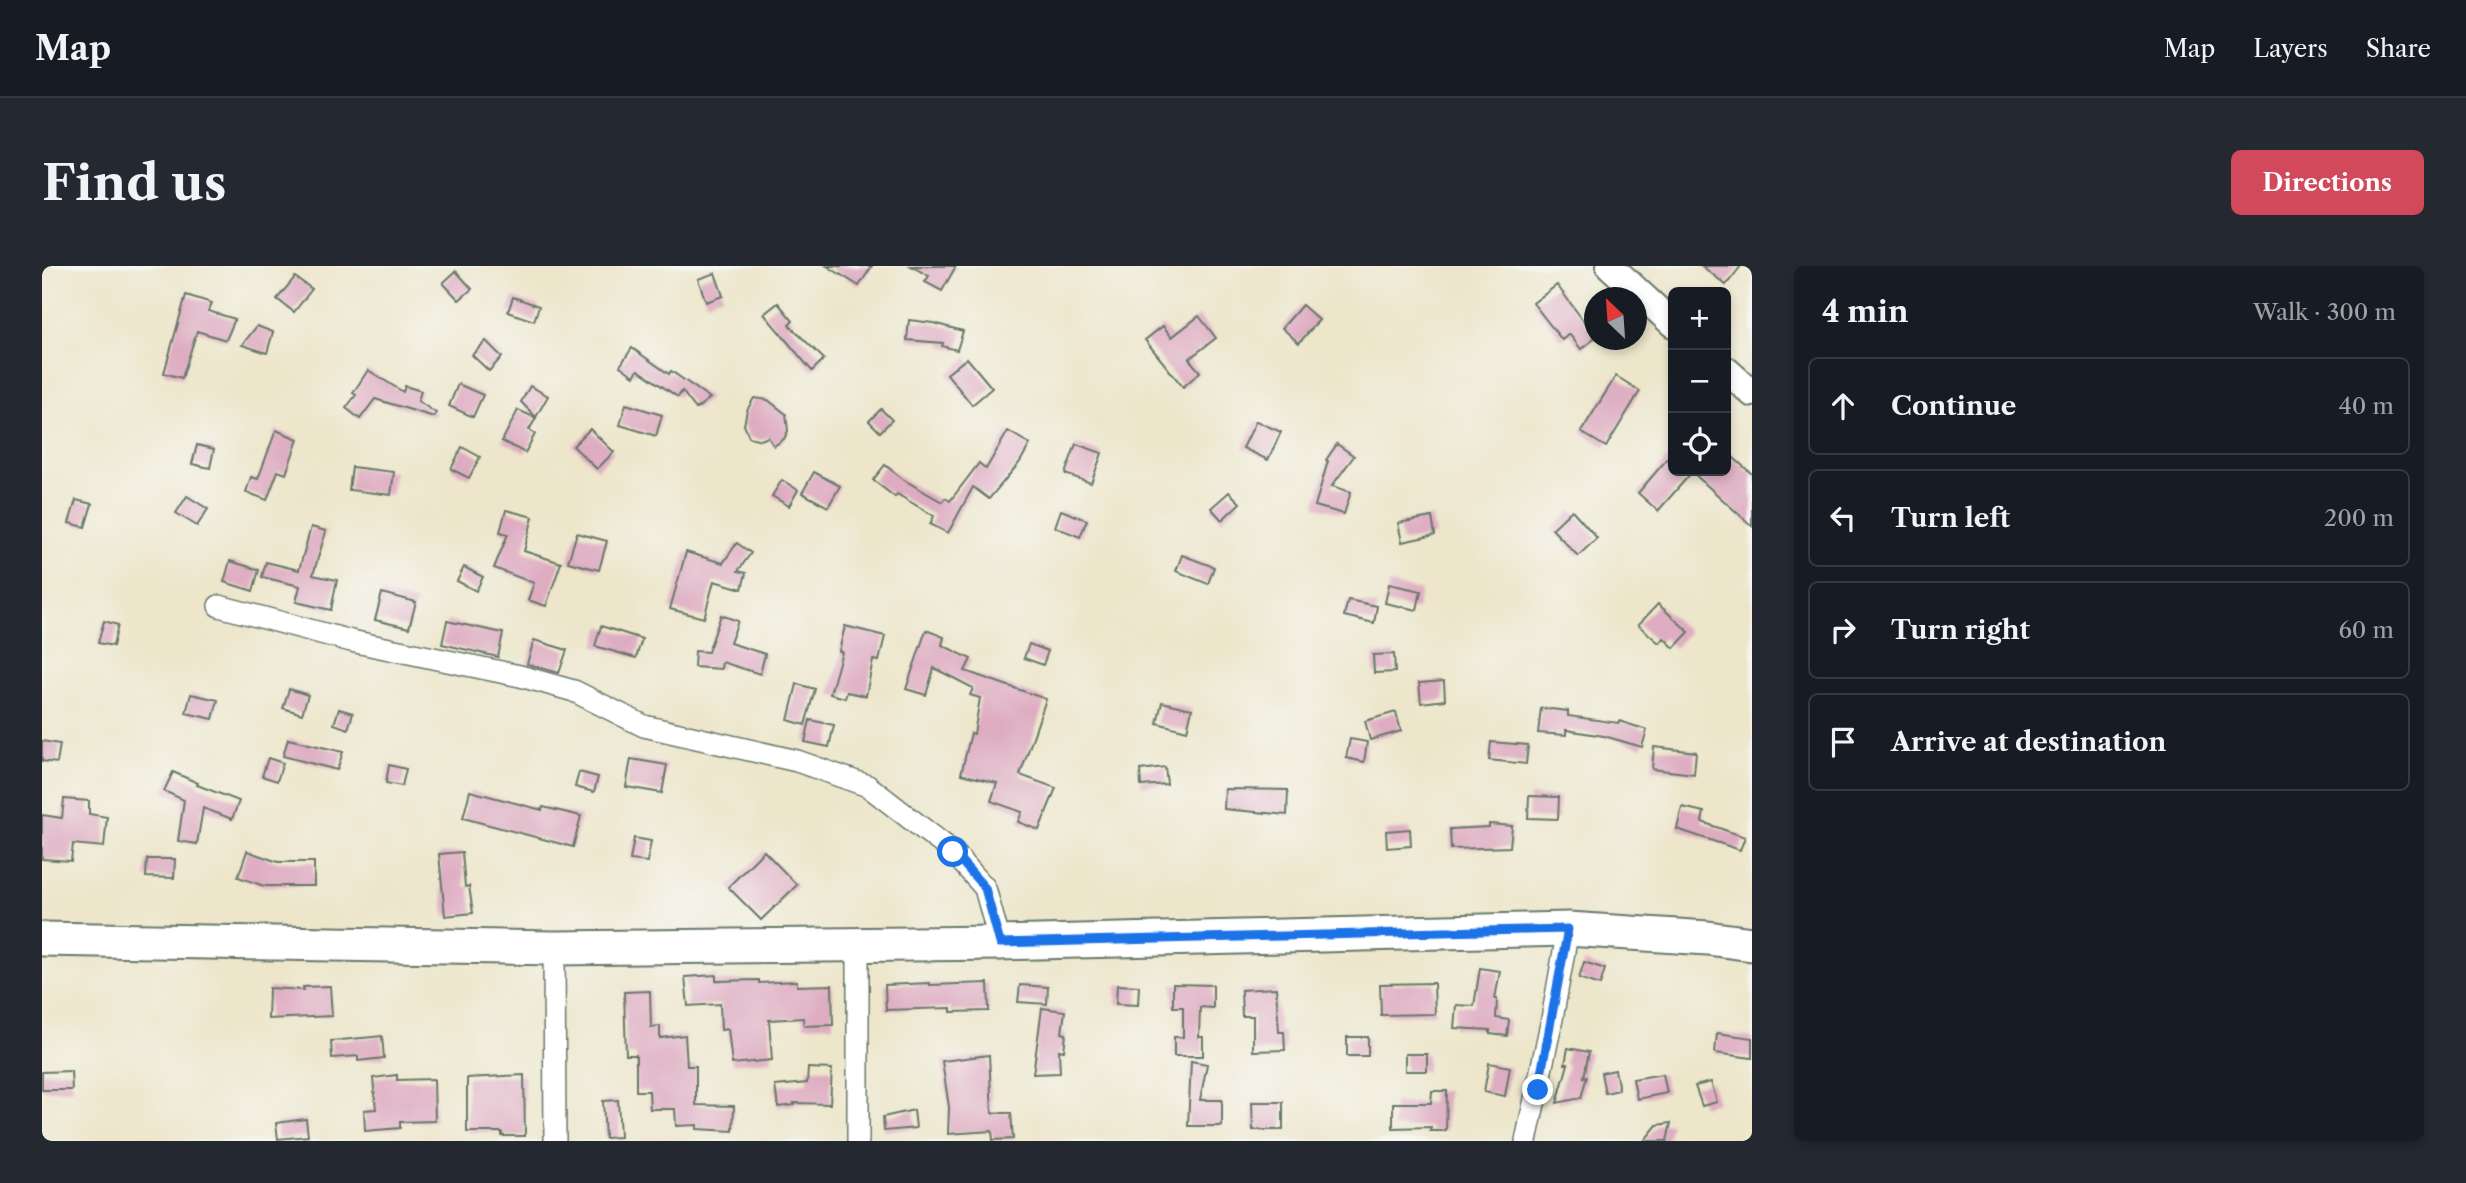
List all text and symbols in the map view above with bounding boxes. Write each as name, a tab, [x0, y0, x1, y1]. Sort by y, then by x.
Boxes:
text: Map	[35, 28, 111, 69]
text: Map	[2164, 34, 2215, 63]
text: Layers	[2253, 34, 2328, 63]
text: Share	[2366, 34, 2431, 63]
button: Directions	[2231, 150, 2424, 215]
text: Find us	[42, 152, 226, 213]
north arrow	[1584, 287, 1647, 350]
map controls	[1668, 287, 1731, 476]
button: +	[1668, 287, 1731, 350]
text: 4 min	[1822, 293, 1908, 330]
text: Walk · 300 m	[2253, 298, 2396, 326]
button: −	[1668, 350, 1731, 413]
icon: ahead	[1824, 387, 1862, 425]
text: Continue	[1891, 390, 2016, 422]
text: 40 m	[2339, 392, 2394, 420]
button: locate	[1668, 413, 1731, 476]
icon: left	[1824, 499, 1862, 537]
text: Turn left	[1891, 502, 2010, 534]
text: 200 m	[2324, 504, 2394, 532]
icon: right	[1824, 611, 1862, 649]
text: Turn right	[1891, 614, 2030, 646]
text: 60 m	[2338, 616, 2394, 644]
icon: arrive	[1824, 723, 1862, 761]
text: Arrive at destination	[1891, 726, 2166, 758]
route start	[937, 836, 968, 867]
route end	[1522, 1074, 1553, 1105]

